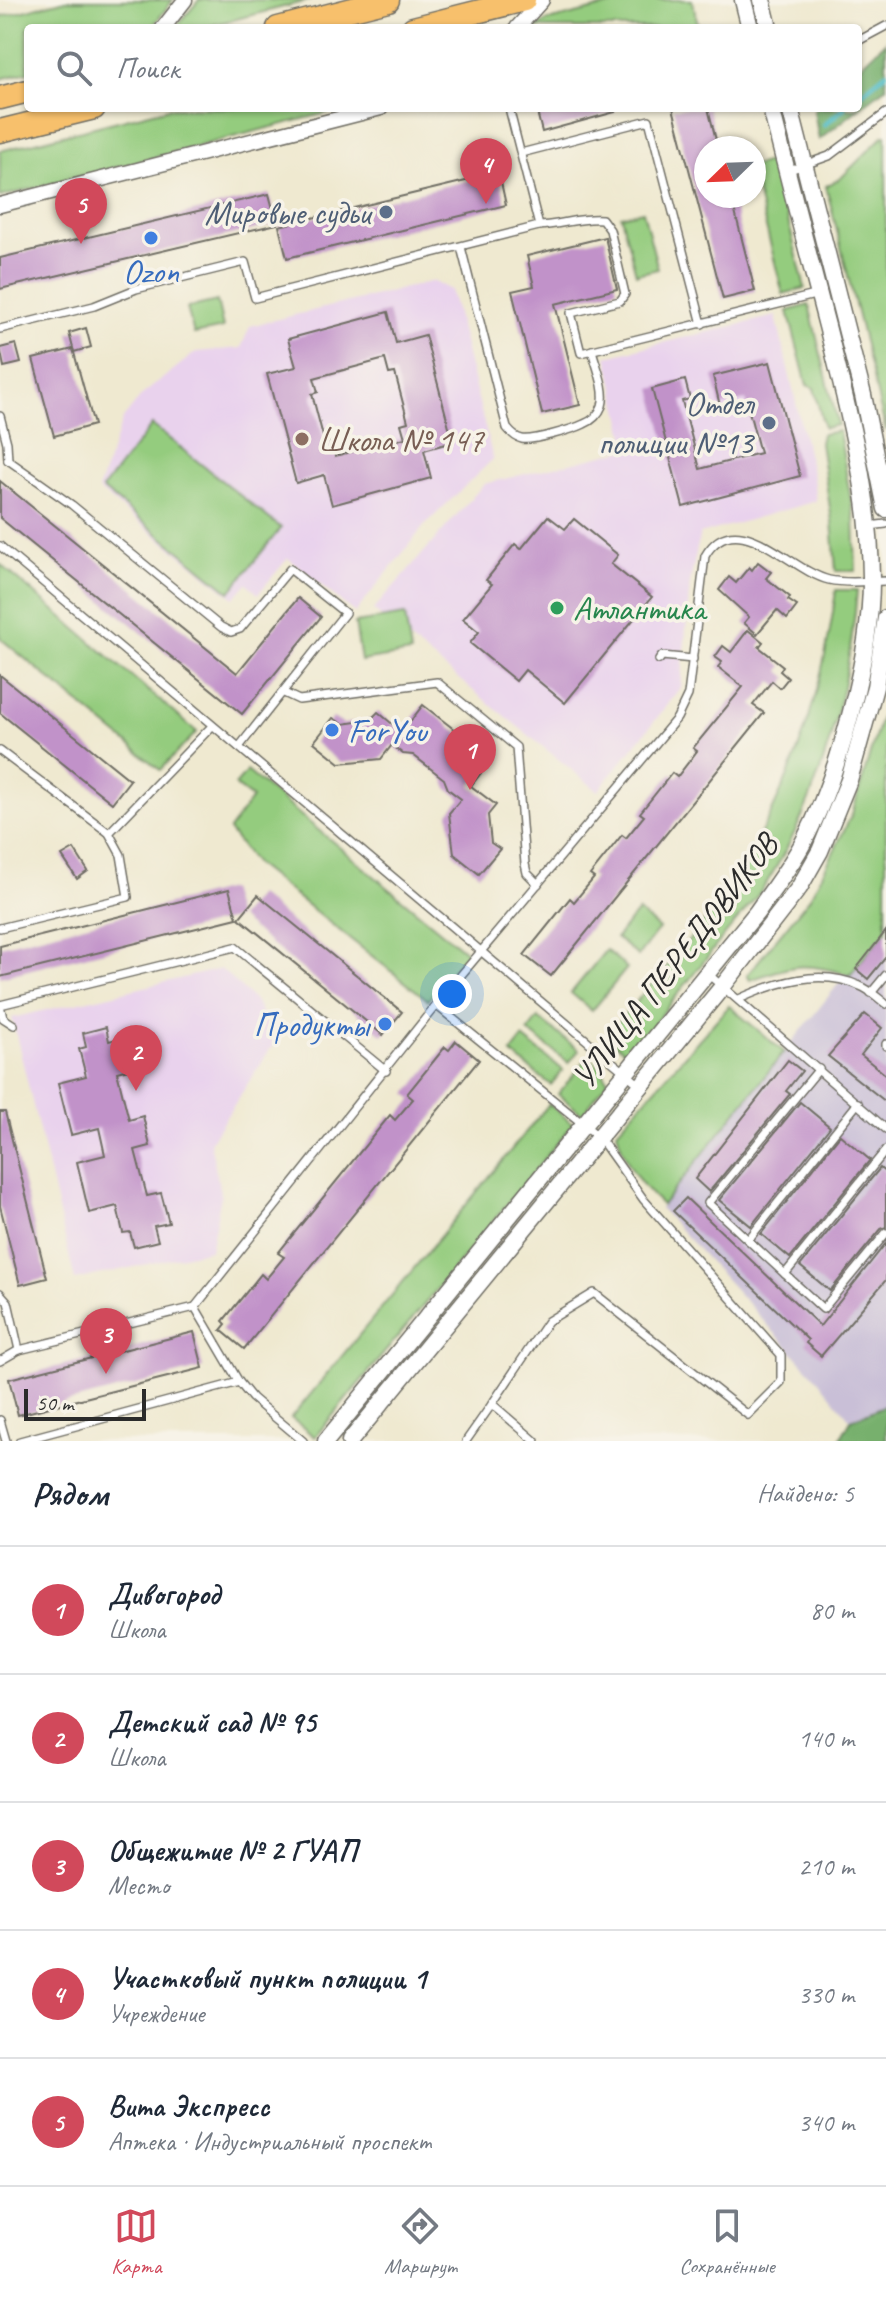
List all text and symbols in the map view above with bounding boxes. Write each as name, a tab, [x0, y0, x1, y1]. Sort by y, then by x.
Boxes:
search box	[24, 24, 862, 112]
icon: search	[52, 46, 96, 90]
text: Поиск	[116, 49, 179, 87]
north arrow	[694, 136, 766, 208]
pin: 4	[460, 138, 512, 204]
pin: 5	[55, 178, 107, 244]
place label: Мировые судьи	[204, 191, 373, 234]
marker: Мировые судьи	[377, 203, 395, 221]
marker: Ozon	[142, 229, 160, 247]
place label: Ozon	[123, 250, 180, 293]
place label: Отдел полиции №13	[598, 382, 756, 464]
marker: Отдел полиции №13	[760, 414, 778, 432]
place label: Школа № 147	[318, 418, 485, 461]
marker: Школа № 147	[293, 430, 311, 448]
place label: Атлантика	[573, 587, 708, 630]
marker: Атлантика	[548, 599, 566, 617]
place label: ForYou	[348, 709, 429, 752]
marker: ForYou	[323, 721, 341, 739]
pin: 1	[444, 724, 496, 790]
street label: УЛИЦА ПЕРЕДОВИКОВ	[562, 823, 789, 1097]
your location	[432, 974, 472, 1014]
place label: Продукты	[254, 1003, 372, 1046]
marker: Продукты	[376, 1015, 394, 1033]
pin: 2	[110, 1025, 162, 1091]
pin: 3	[80, 1308, 132, 1374]
scale bar	[24, 1385, 146, 1421]
text: 50 m	[36, 1389, 73, 1417]
text: Рядом	[32, 1472, 108, 1515]
text: Найдено: 5	[757, 1477, 854, 1510]
text: Дивогород	[108, 1575, 220, 1613]
text: 1	[52, 1594, 64, 1627]
text: 80 m	[810, 1594, 854, 1627]
text: Школа	[108, 1613, 165, 1646]
text: Детский сад № 95	[108, 1703, 316, 1741]
text: 2	[52, 1722, 64, 1755]
text: 140 m	[798, 1722, 854, 1755]
text: Школа	[108, 1741, 165, 1774]
text: Общежитие № 2 ГУАП	[108, 1831, 357, 1869]
text: 3	[52, 1850, 64, 1883]
text: 210 m	[798, 1850, 854, 1883]
text: Место	[108, 1869, 170, 1902]
text: Участковый пункт полиции 1	[108, 1959, 426, 1997]
text: 4	[52, 1978, 64, 2011]
text: 330 m	[798, 1978, 854, 2011]
text: Учреждение	[108, 1997, 204, 2030]
text: Вита Экспресс	[108, 2087, 269, 2125]
text: 5	[52, 2106, 64, 2139]
text: 340 m	[798, 2106, 854, 2139]
text: Аптека · Индустриальный проспект	[108, 2125, 432, 2158]
tab: Карта	[111, 2204, 162, 2280]
tab: Маршрут	[384, 2204, 457, 2280]
tab: Сохранённые	[679, 2204, 775, 2280]

